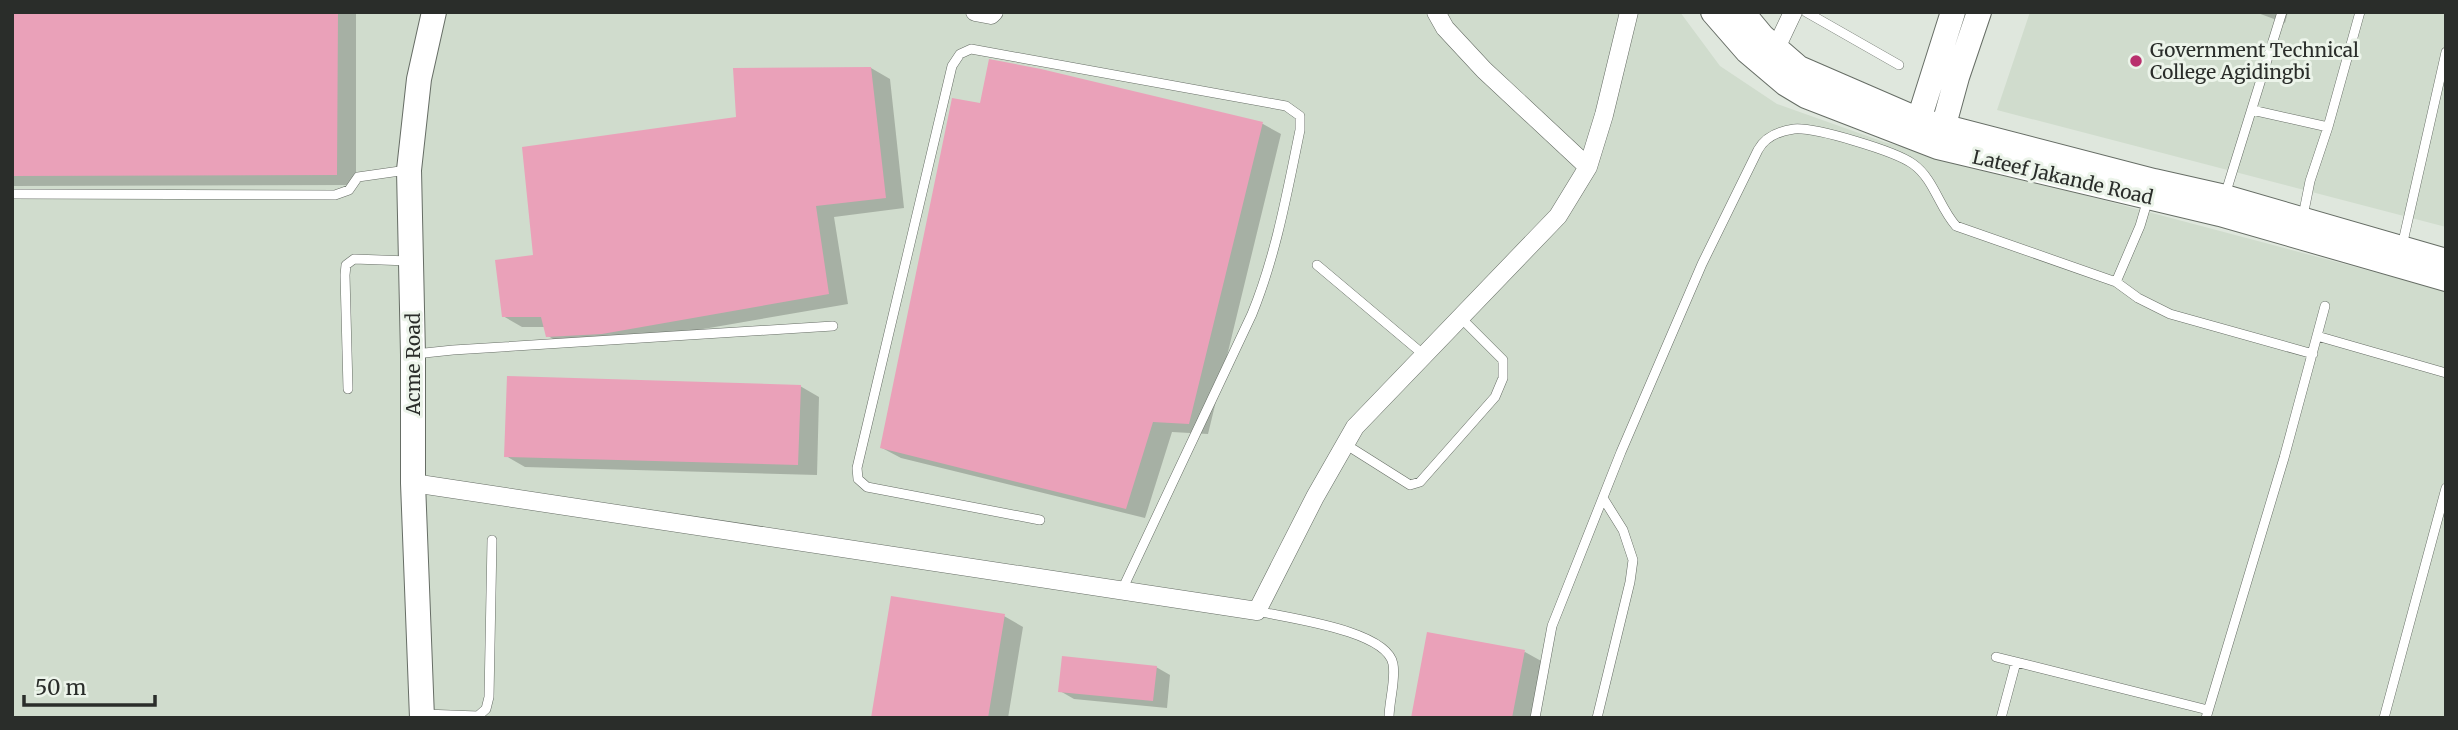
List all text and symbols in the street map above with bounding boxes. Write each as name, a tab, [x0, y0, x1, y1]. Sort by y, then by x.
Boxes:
place label: Government Technical College Agidingbi	[2150, 38, 2359, 84]
marker: Government Technical College Agidingbi	[2128, 53, 2144, 69]
street label: Lateef Jakande Road	[1970, 145, 2156, 209]
street label: Acme Road	[401, 313, 425, 416]
scale bar	[24, 664, 156, 708]
text: 50 m	[35, 674, 86, 701]

